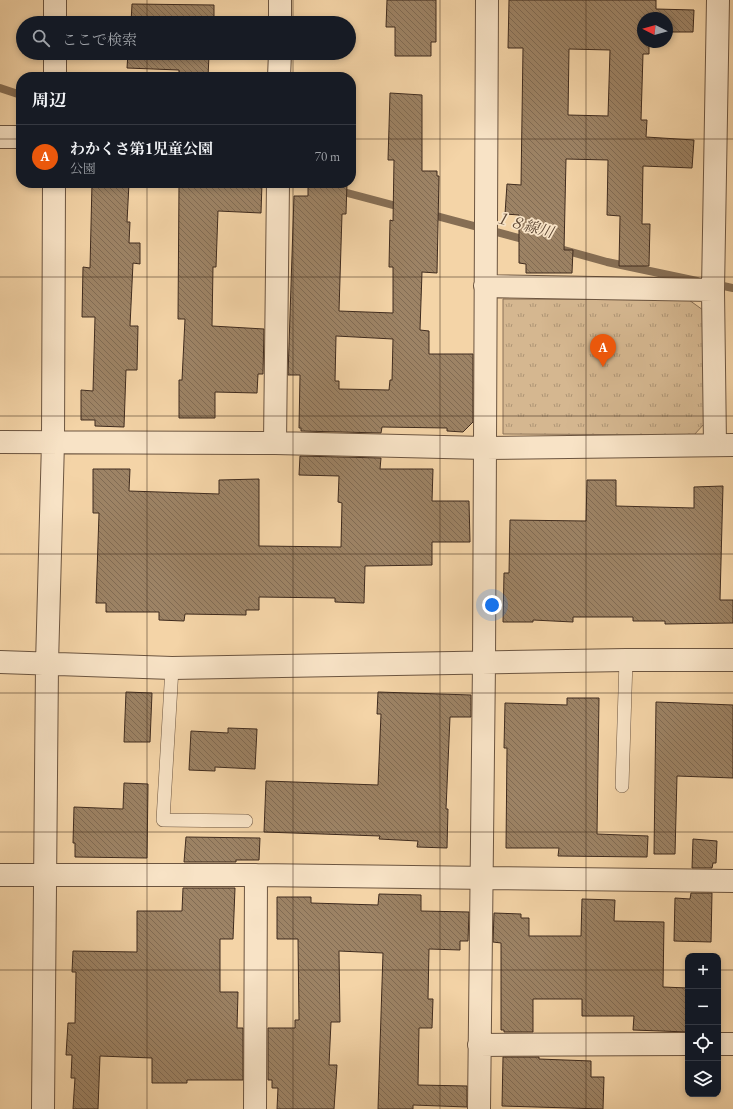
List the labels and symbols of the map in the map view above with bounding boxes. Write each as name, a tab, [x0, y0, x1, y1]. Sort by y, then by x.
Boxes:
north arrow	[637, 12, 673, 48]
water label: １８線川	[493, 208, 557, 242]
pin: A	[590, 334, 616, 367]
your location	[482, 595, 502, 615]

